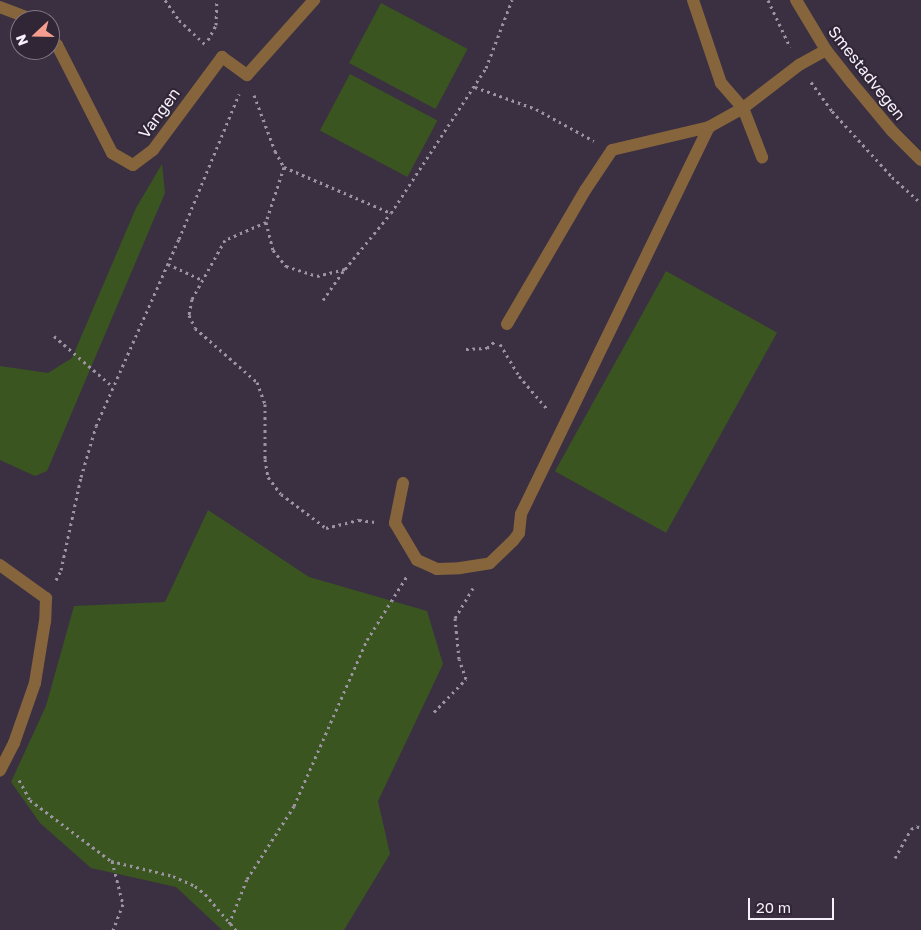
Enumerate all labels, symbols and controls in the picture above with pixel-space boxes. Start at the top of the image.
north arrow [10,10,60,60]
street label: Smestadvegen [824,22,910,124]
text: N [12,32,31,48]
street label: Vangen [134,84,184,142]
scale bar [751,888,837,920]
text: 20 m [756,898,791,916]

